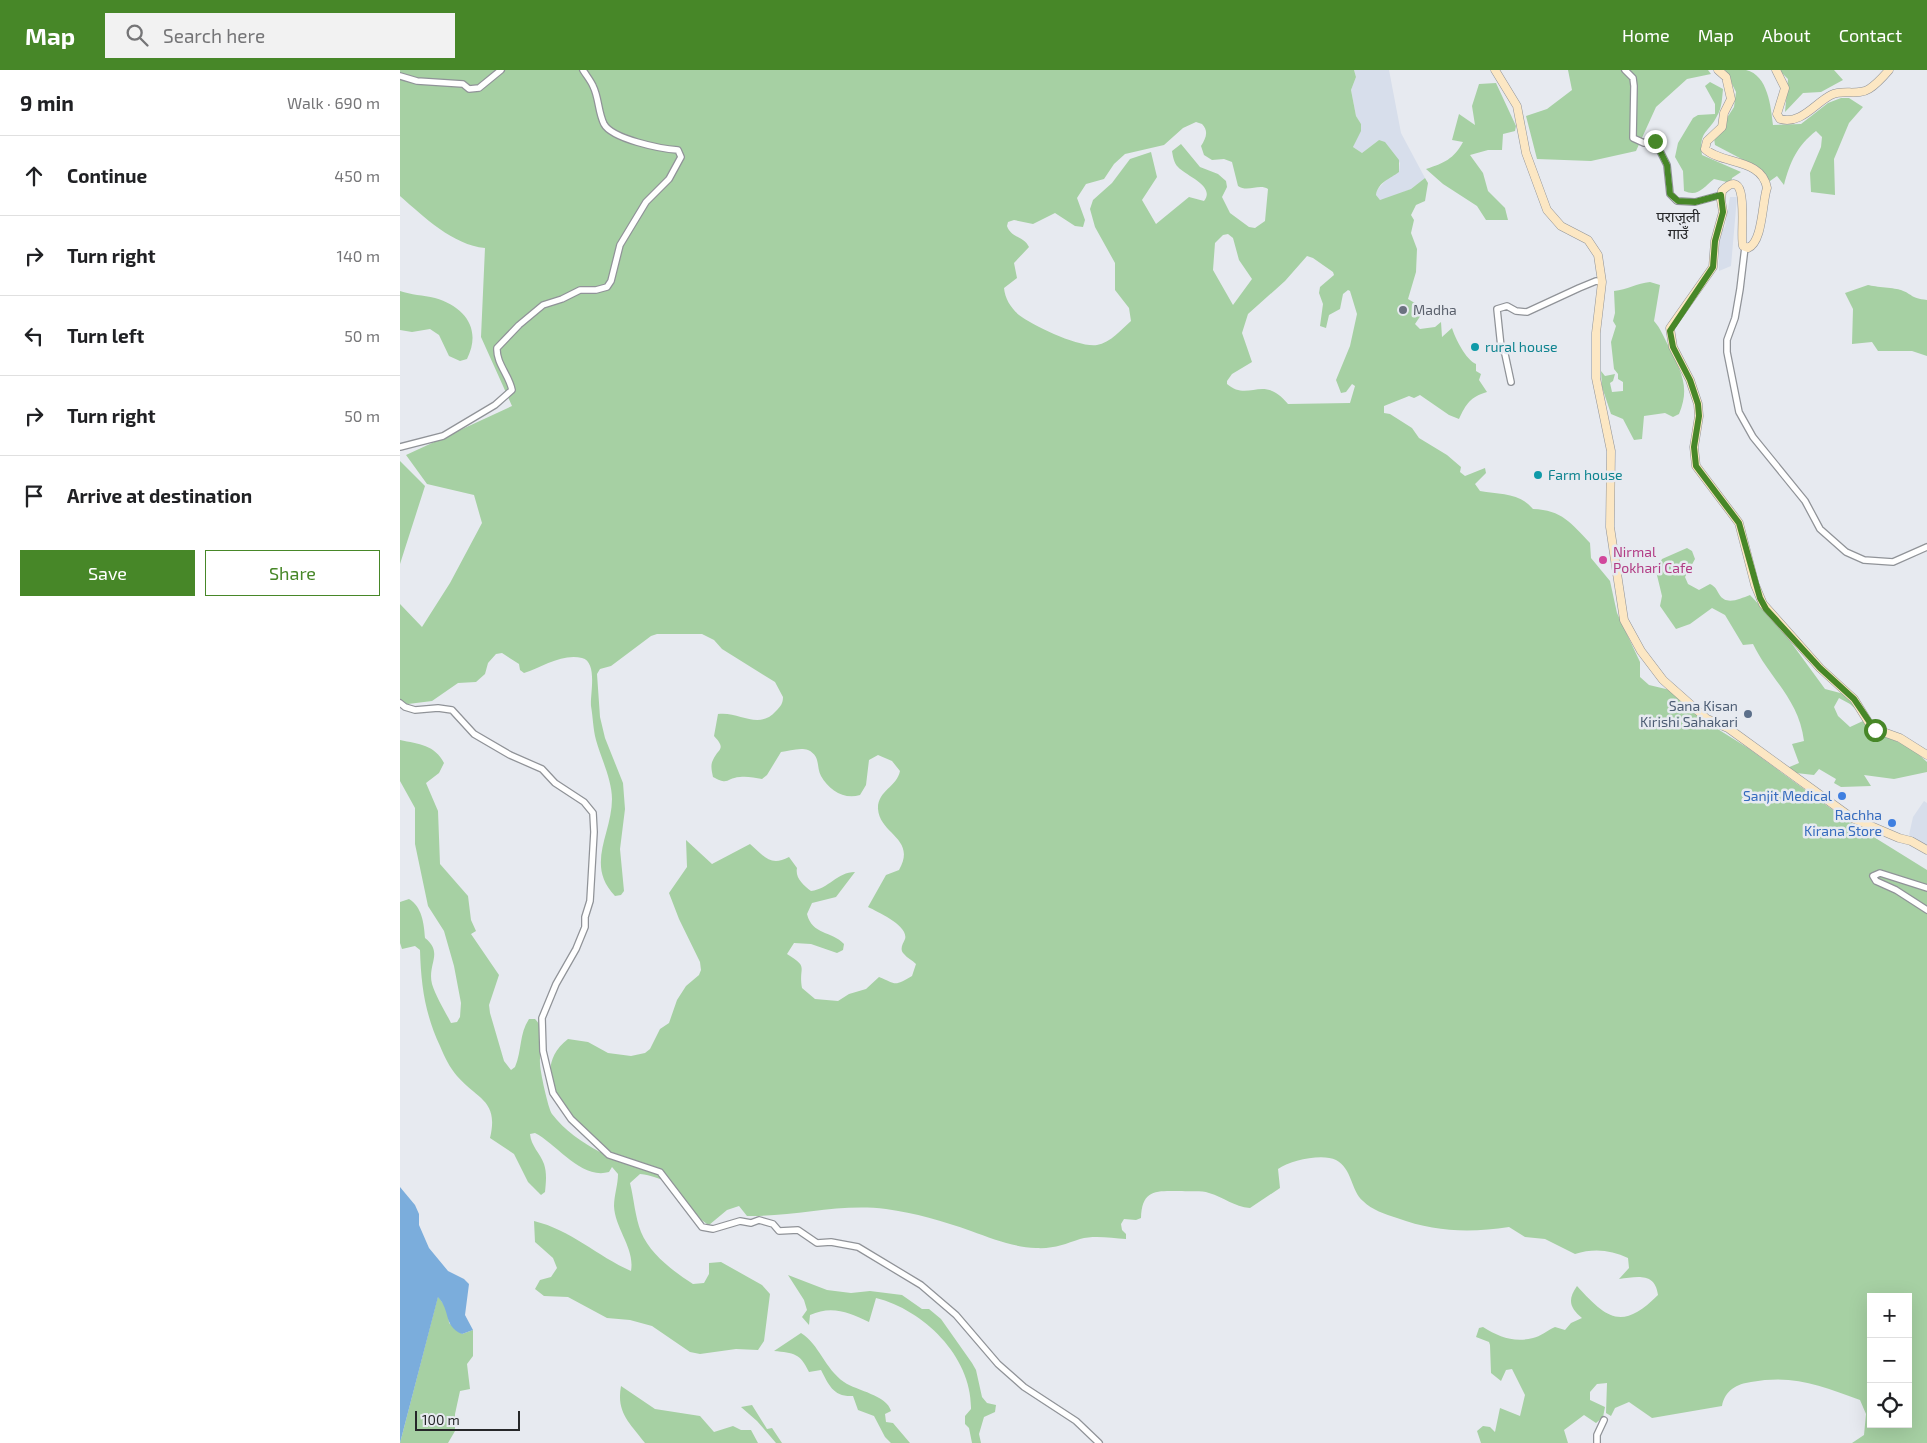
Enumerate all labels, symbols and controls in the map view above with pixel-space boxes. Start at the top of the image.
search box [105,13,455,58]
text: Map [25,21,75,50]
icon: search [123,21,151,49]
text: Search here [163,24,265,47]
text: Home [1622,24,1670,46]
text: Map [1698,24,1734,46]
text: About [1762,24,1811,46]
text: Contact [1839,24,1902,46]
text: 9 min [20,90,74,115]
text: Walk · 690 m [287,93,380,112]
route end [1644,130,1667,153]
icon: ahead [20,162,48,190]
text: Continue [67,164,147,187]
text: 450 m [334,166,380,185]
district label: पराजुली गाउँ [1656,207,1701,242]
icon: right [20,242,48,270]
text: Turn right [67,244,155,267]
text: 140 m [337,246,380,265]
place label: Madha [1413,301,1457,318]
marker: Madha [1397,304,1409,316]
icon: left [20,322,48,350]
text: Turn left [67,324,144,347]
text: 50 m [344,326,380,345]
place label: rural house [1485,338,1558,355]
marker: rural house [1469,341,1481,353]
icon: right [20,402,48,430]
text: Turn right [67,404,155,427]
text: 50 m [344,406,380,425]
place label: Farm house [1548,466,1623,483]
marker: Farm house [1532,469,1544,481]
icon: arrive [20,482,48,510]
text: Arrive at destination [67,484,252,507]
place label: Nirmal Pokhari Cafe [1613,543,1693,576]
button: Save [20,550,195,596]
button: Share [205,550,380,596]
marker: Nirmal Pokhari Cafe [1597,554,1609,566]
place label: Sana Kisan Kirishi Sahakari [1640,697,1738,730]
marker: Sana Kisan Kirishi Sahakari [1742,708,1754,720]
route start [1864,719,1887,742]
place label: Sanjit Medical [1743,787,1833,804]
marker: Sanjit Medical [1836,790,1848,802]
place label: Rachha Kirana Store [1804,806,1882,839]
marker: Rachha Kirana Store [1886,817,1898,829]
map controls [1867,1293,1912,1428]
button: + [1867,1293,1912,1338]
button: − [1867,1338,1912,1383]
button: locate [1867,1383,1912,1428]
scale bar [415,1408,520,1431]
text: 100 m [422,1411,460,1428]

